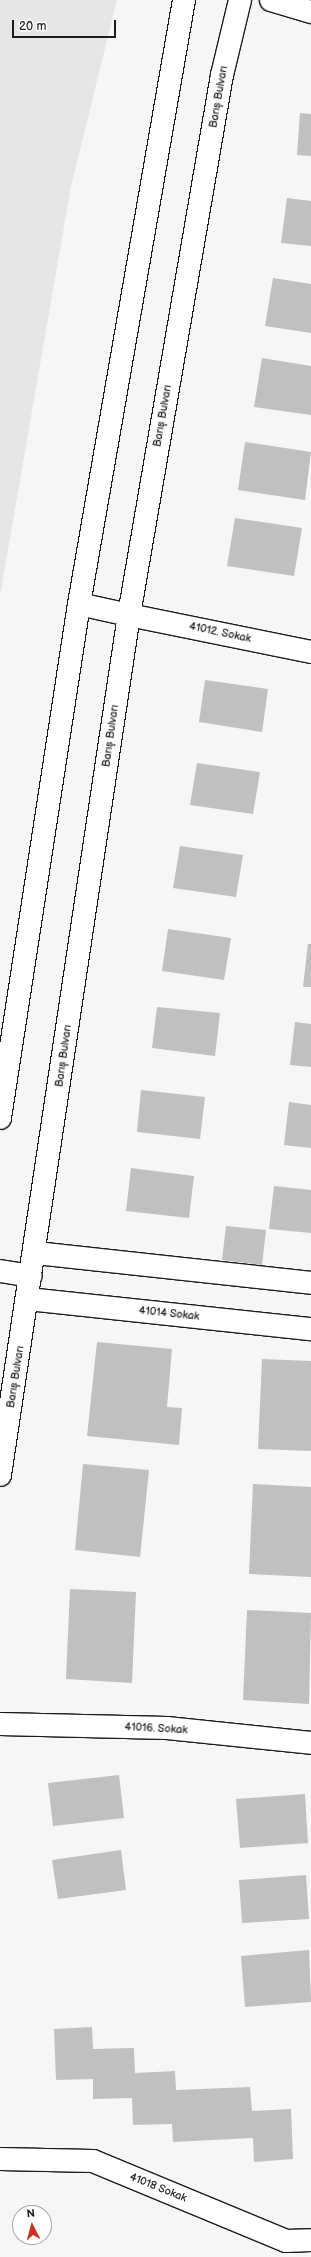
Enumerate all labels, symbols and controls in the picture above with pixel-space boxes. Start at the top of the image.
scale bar [14,12,118,38]
text: 20 m [19,19,46,34]
street label: Barış Bulvarı [207,65,231,129]
street label: Barış Bulvarı [151,384,175,448]
street label: 41012. Sokak [188,620,252,646]
street label: Barış Bulvarı [100,704,122,768]
street label: Barış Bulvarı [53,1024,75,1088]
street label: 41014 Sokak [138,1304,200,1324]
street label: Barış Bulvarı [5,1345,27,1409]
street label: 41016. Sokak [124,1721,188,1737]
street label: 41018 Sokak [127,2170,189,2206]
north arrow [12,2205,52,2245]
text: N [26,2207,36,2220]

